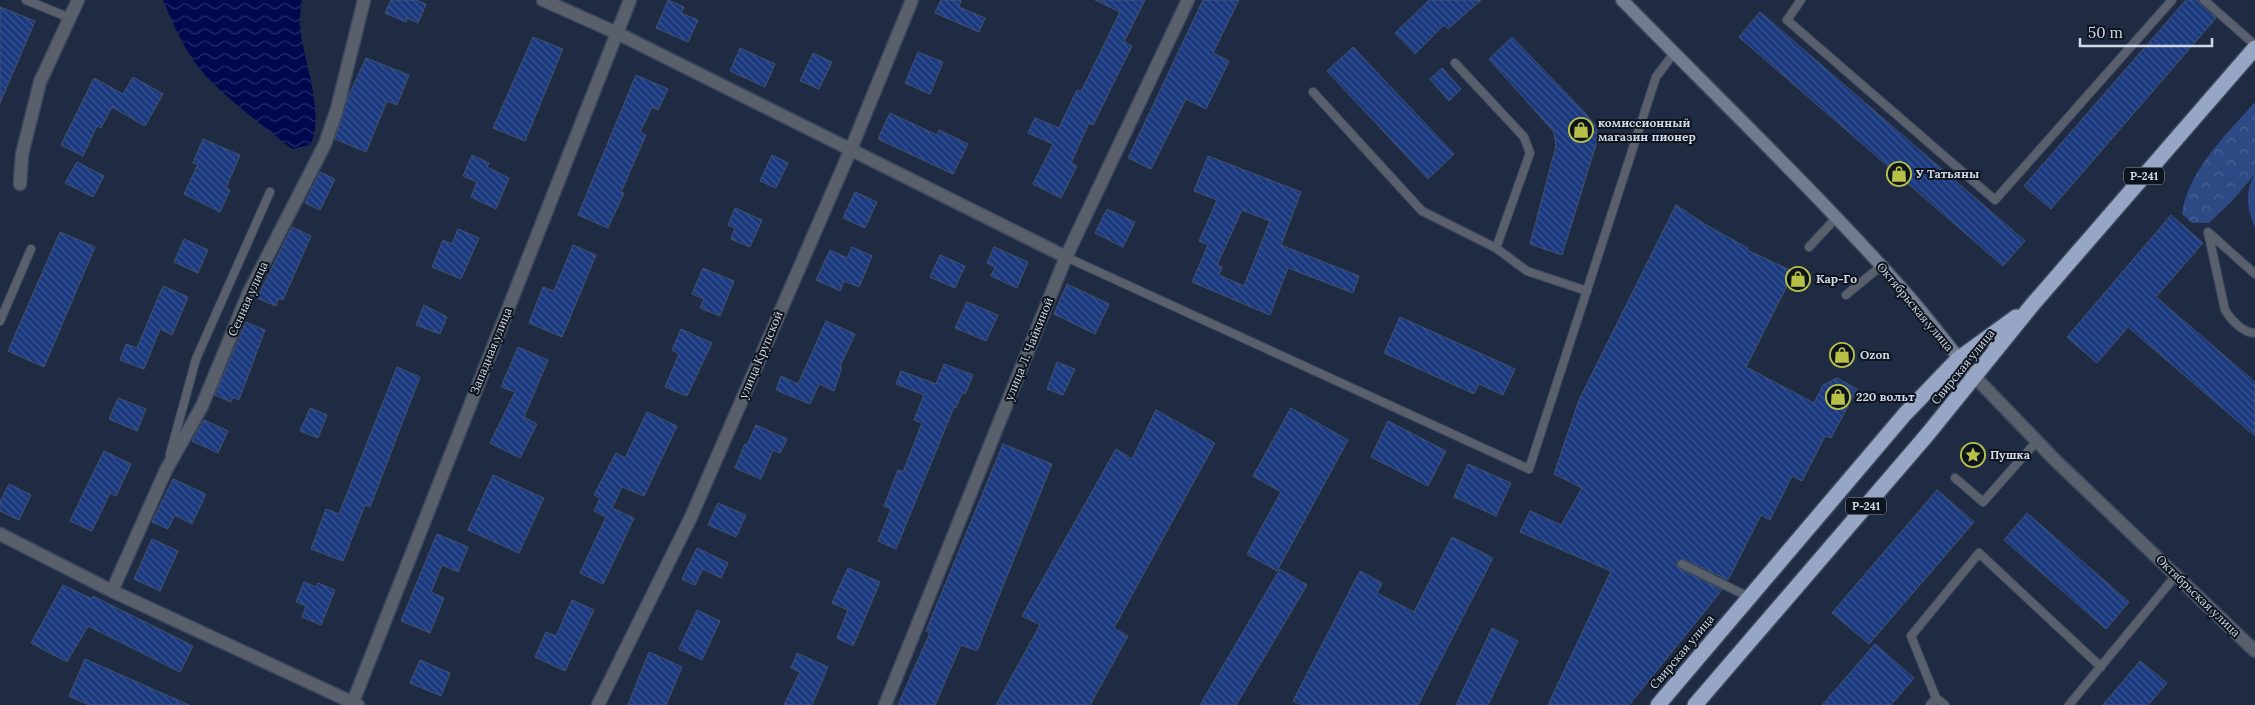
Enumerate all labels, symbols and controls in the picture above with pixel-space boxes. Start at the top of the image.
scale bar [2080,15,2212,47]
text: 50 m [2088,23,2123,42]
place label: комиссионный магазин пионер [1598,115,1696,144]
shop icon: комиссионный магазин пионер [1568,117,1594,143]
shop icon: У Татьяны [1886,161,1912,187]
place label: У Татьяны [1916,166,1979,181]
road number: Р-241 [2124,168,2164,185]
street label: Сенная улица [224,259,271,338]
street label: Октябрьская улица [1874,259,1957,354]
shop icon: Кар-Го [1785,266,1811,292]
place label: Кар-Го [1816,271,1857,286]
street label: улица Л. Чайкиной [1001,295,1056,403]
street label: Западная улица [466,305,515,396]
street label: улица Крупской [735,309,786,401]
street label: Свирская улица [1928,326,1998,407]
shop icon: Ozon [1829,342,1855,368]
place label: Ozon [1860,347,1890,362]
shop icon: 220 вольт [1825,384,1851,410]
place label: 220 вольт [1856,389,1915,404]
place icon: Пушка [1960,442,1986,468]
place label: Пушка [1990,447,2031,462]
road number: Р-241 [1846,498,1886,514]
street label: Октябрьская улица [2153,552,2244,640]
street label: Свирская улица [1646,611,1717,692]

